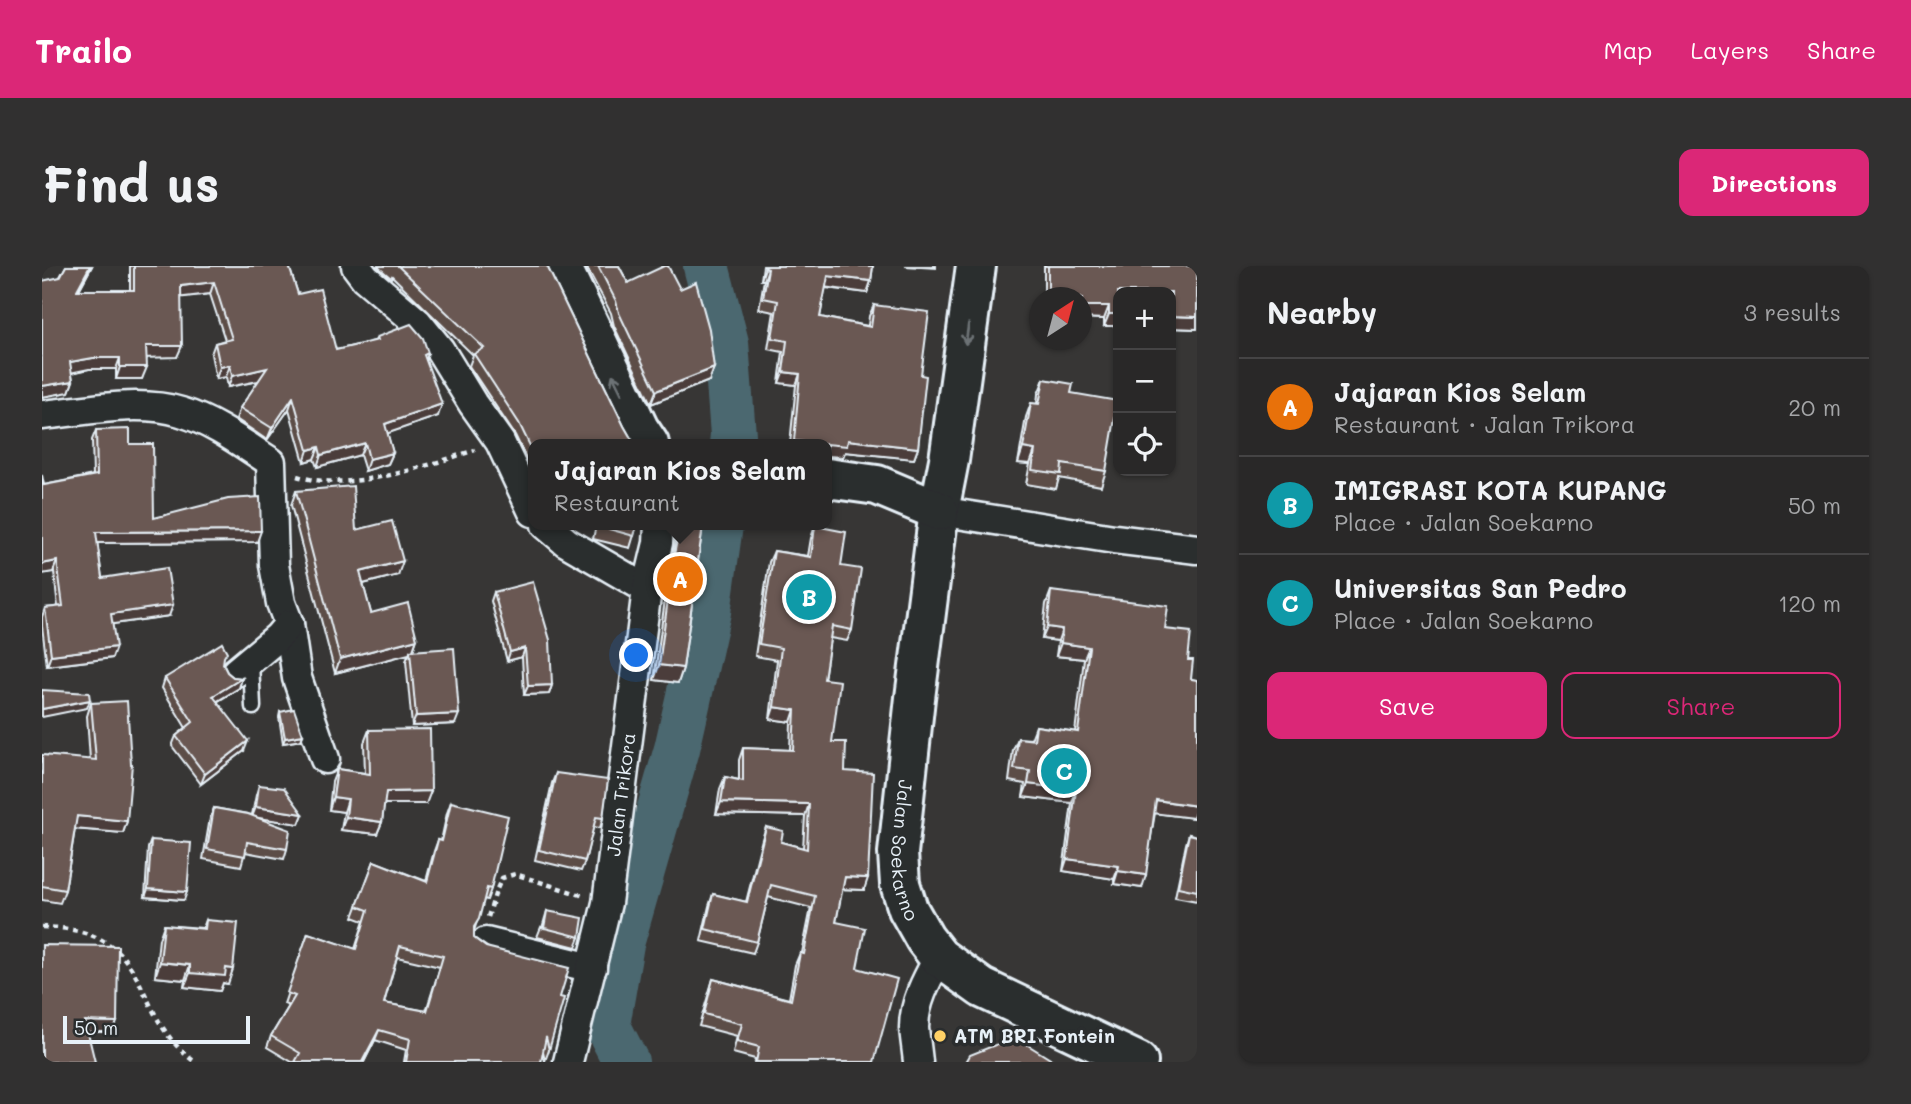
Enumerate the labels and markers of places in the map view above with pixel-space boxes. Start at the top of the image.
pin: A [657,553,703,605]
pin: B [786,571,832,623]
pin: C [1041,745,1087,797]
place label: ATM BRI Fontein [954,1023,1115,1048]
marker: ATM BRI Fontein [932,1028,948,1044]

